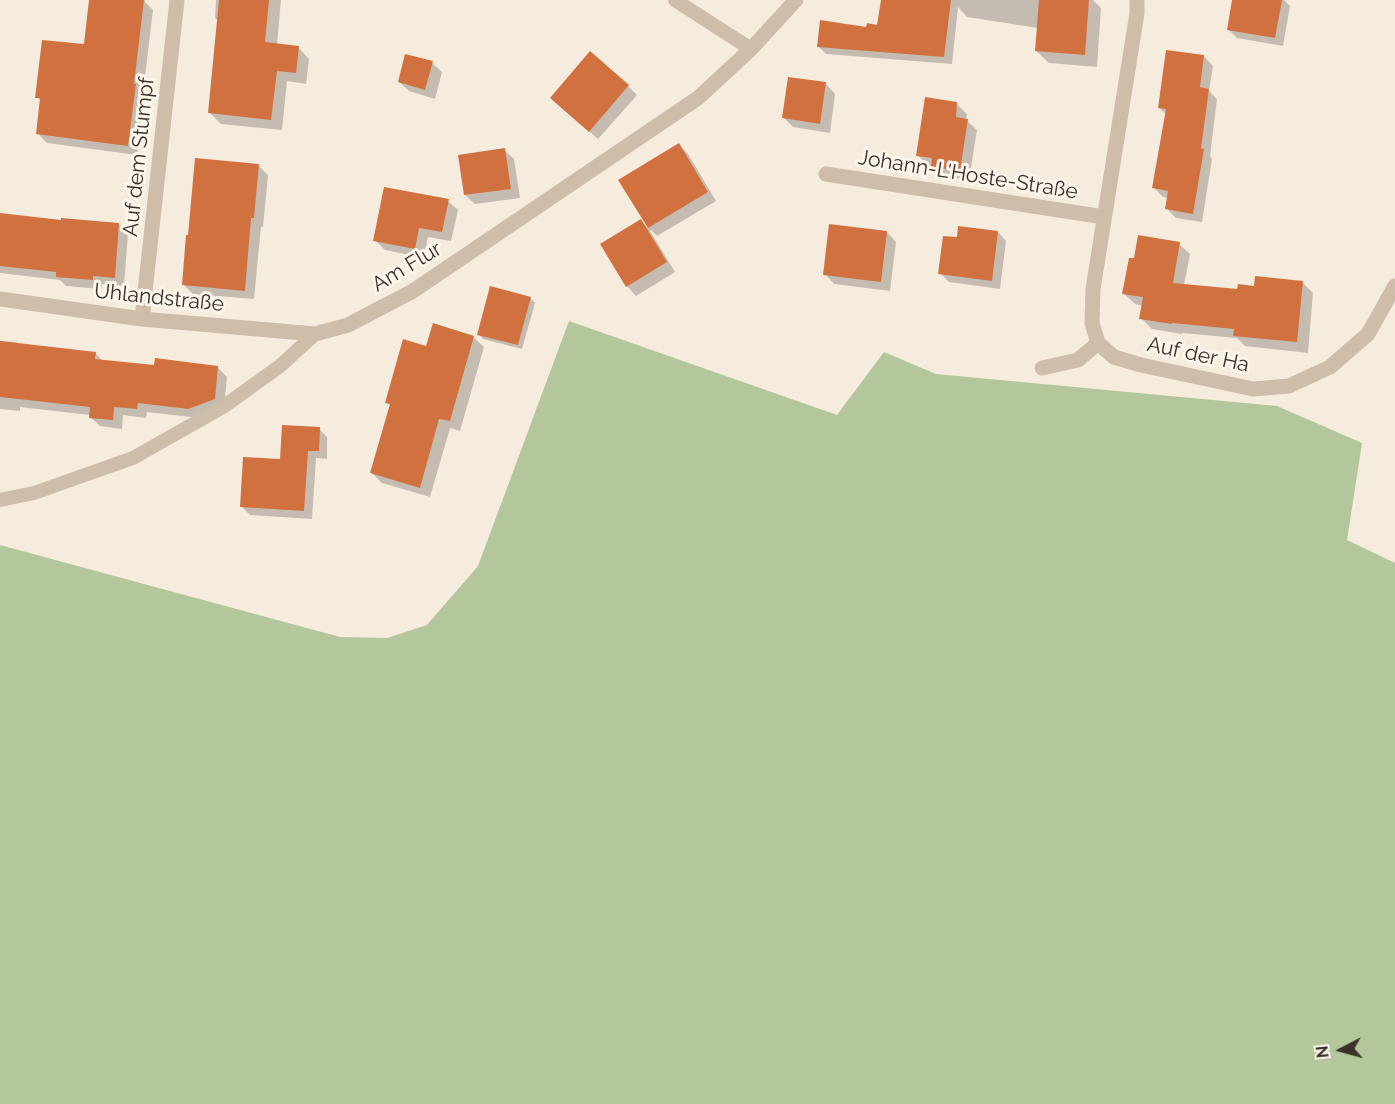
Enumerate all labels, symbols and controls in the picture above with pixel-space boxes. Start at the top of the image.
street label: Auf dem Stumpf [118,76,160,238]
street label: Johann-L'Hoste-Straße [856,145,1080,205]
street label: Am Flur [368,236,446,298]
street label: Uhlandstraße [93,279,225,317]
street label: Auf der Ha [1145,332,1251,378]
north arrow [1311,1020,1371,1080]
text: N [1313,1045,1333,1059]

